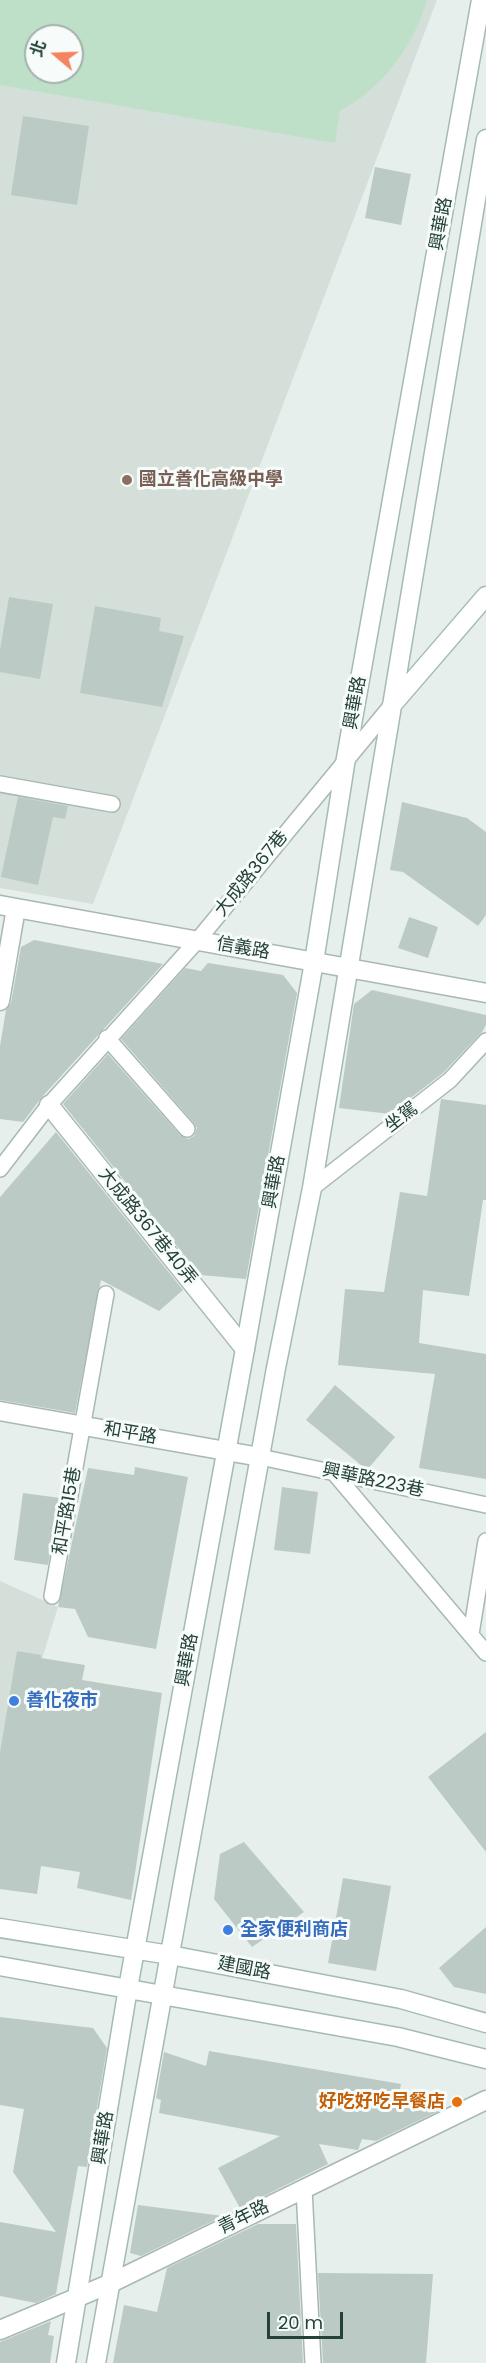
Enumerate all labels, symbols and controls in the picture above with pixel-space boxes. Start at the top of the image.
north arrow [24,24,84,84]
text: 北 [25,37,52,60]
street label: 興華路 [427,196,457,252]
place label: 國立善化高級中學 [139,469,283,491]
marker: 國立善化高級中學 [120,473,134,487]
street label: 興華路 [341,675,371,731]
street label: 大成路367巷 [211,827,293,921]
street label: 信義路 [215,934,271,964]
street label: 坐駕 [381,1098,423,1138]
street label: 興華路 [260,1154,290,1210]
street label: 大成路367巷40弄 [93,1164,201,1290]
street label: 和平路 [102,1419,158,1449]
street label: 興華路223巷 [320,1460,426,1502]
street label: 和平路15巷 [50,1465,86,1557]
street label: 興華路 [173,1632,203,1688]
place label: 善化夜市 [26,1690,98,1712]
marker: 善化夜市 [7,1694,21,1708]
place label: 全家便利商店 [240,1919,348,1941]
marker: 全家便利商店 [221,1923,235,1937]
street label: 建國路 [215,1953,273,1985]
place label: 好吃好吃早餐店 [319,2091,445,2113]
marker: 好吃好吃早餐店 [450,2095,464,2109]
street label: 興華路 [89,2110,119,2166]
street label: 青年路 [215,2196,273,2240]
scale bar [270,2300,346,2338]
text: 20 m [278,2310,323,2335]

